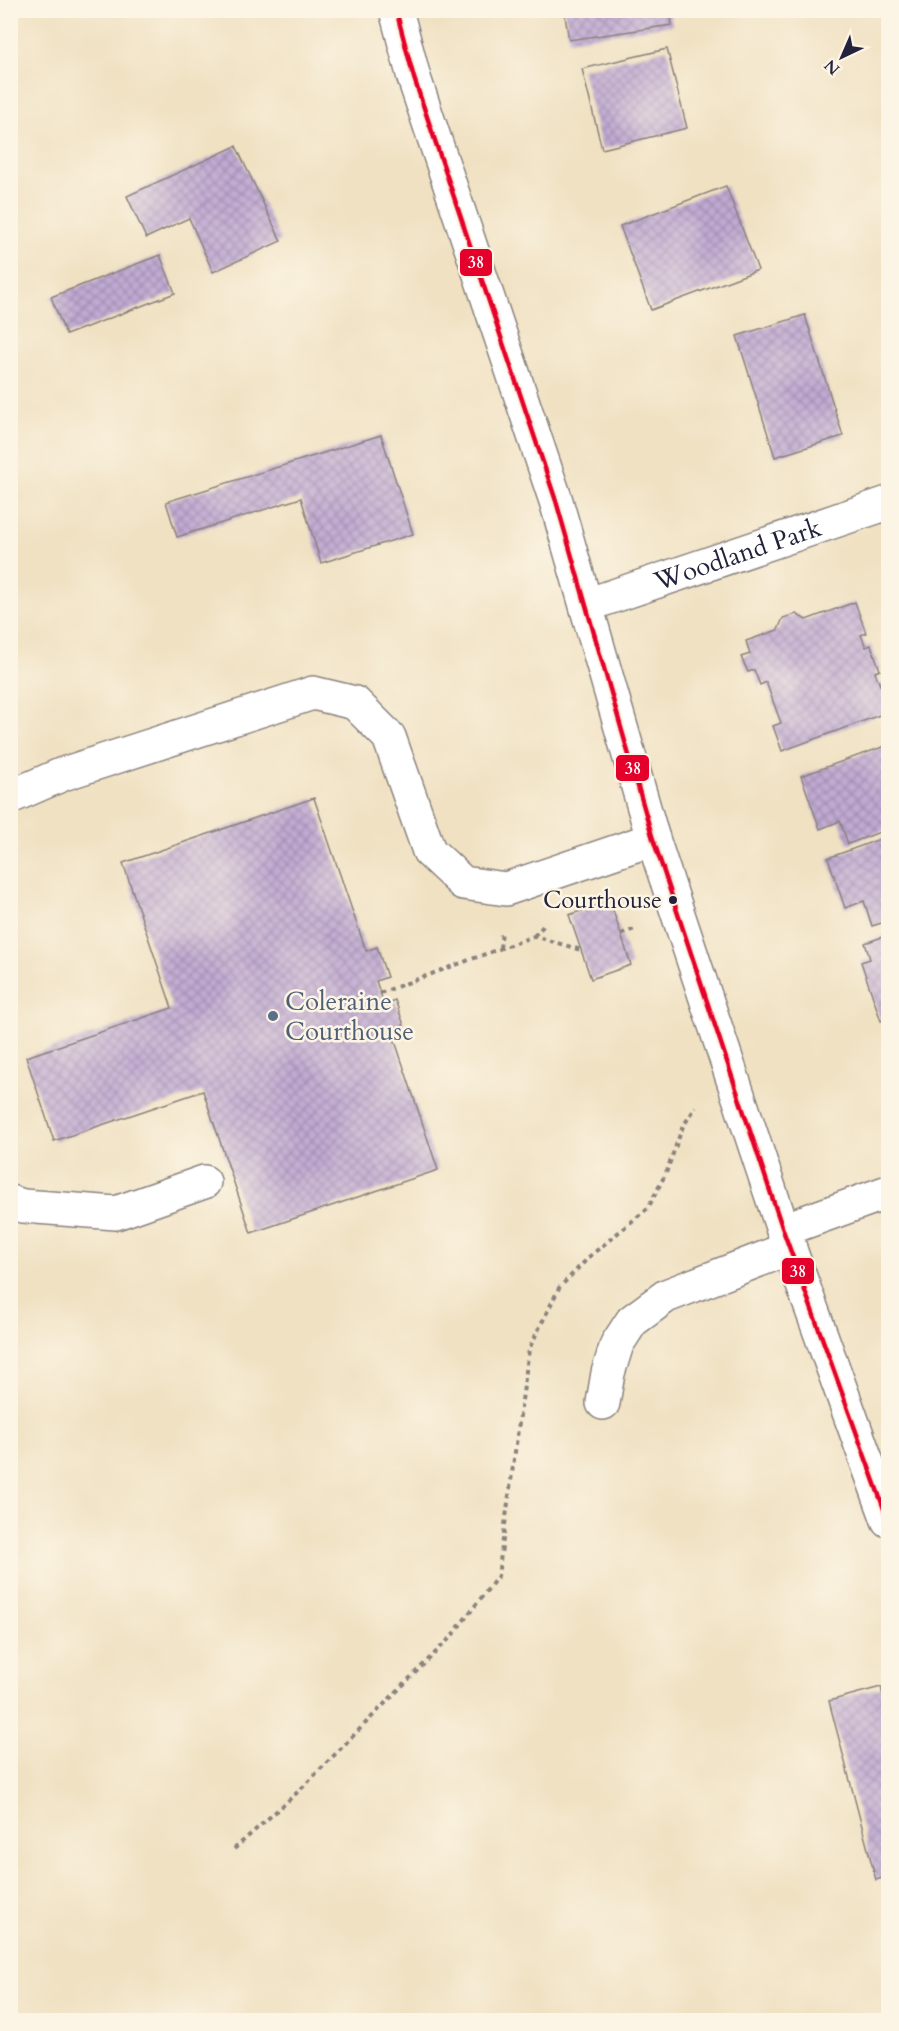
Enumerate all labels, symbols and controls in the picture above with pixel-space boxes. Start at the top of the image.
north arrow [812,27,872,87]
text: N [820,54,845,80]
line badge: 38 [459,248,493,277]
text: 38 [468,252,484,274]
street label: Woodland Park [649,509,826,599]
line badge: 38 [615,754,650,782]
text: 38 [625,758,641,780]
place label: Courthouse [543,884,662,917]
marker: Courthouse [667,894,679,906]
place label: Coleraine Courthouse [285,984,414,1049]
marker: Coleraine Courthouse [266,1009,280,1023]
line badge: 38 [781,1257,815,1285]
text: 38 [790,1261,806,1283]

